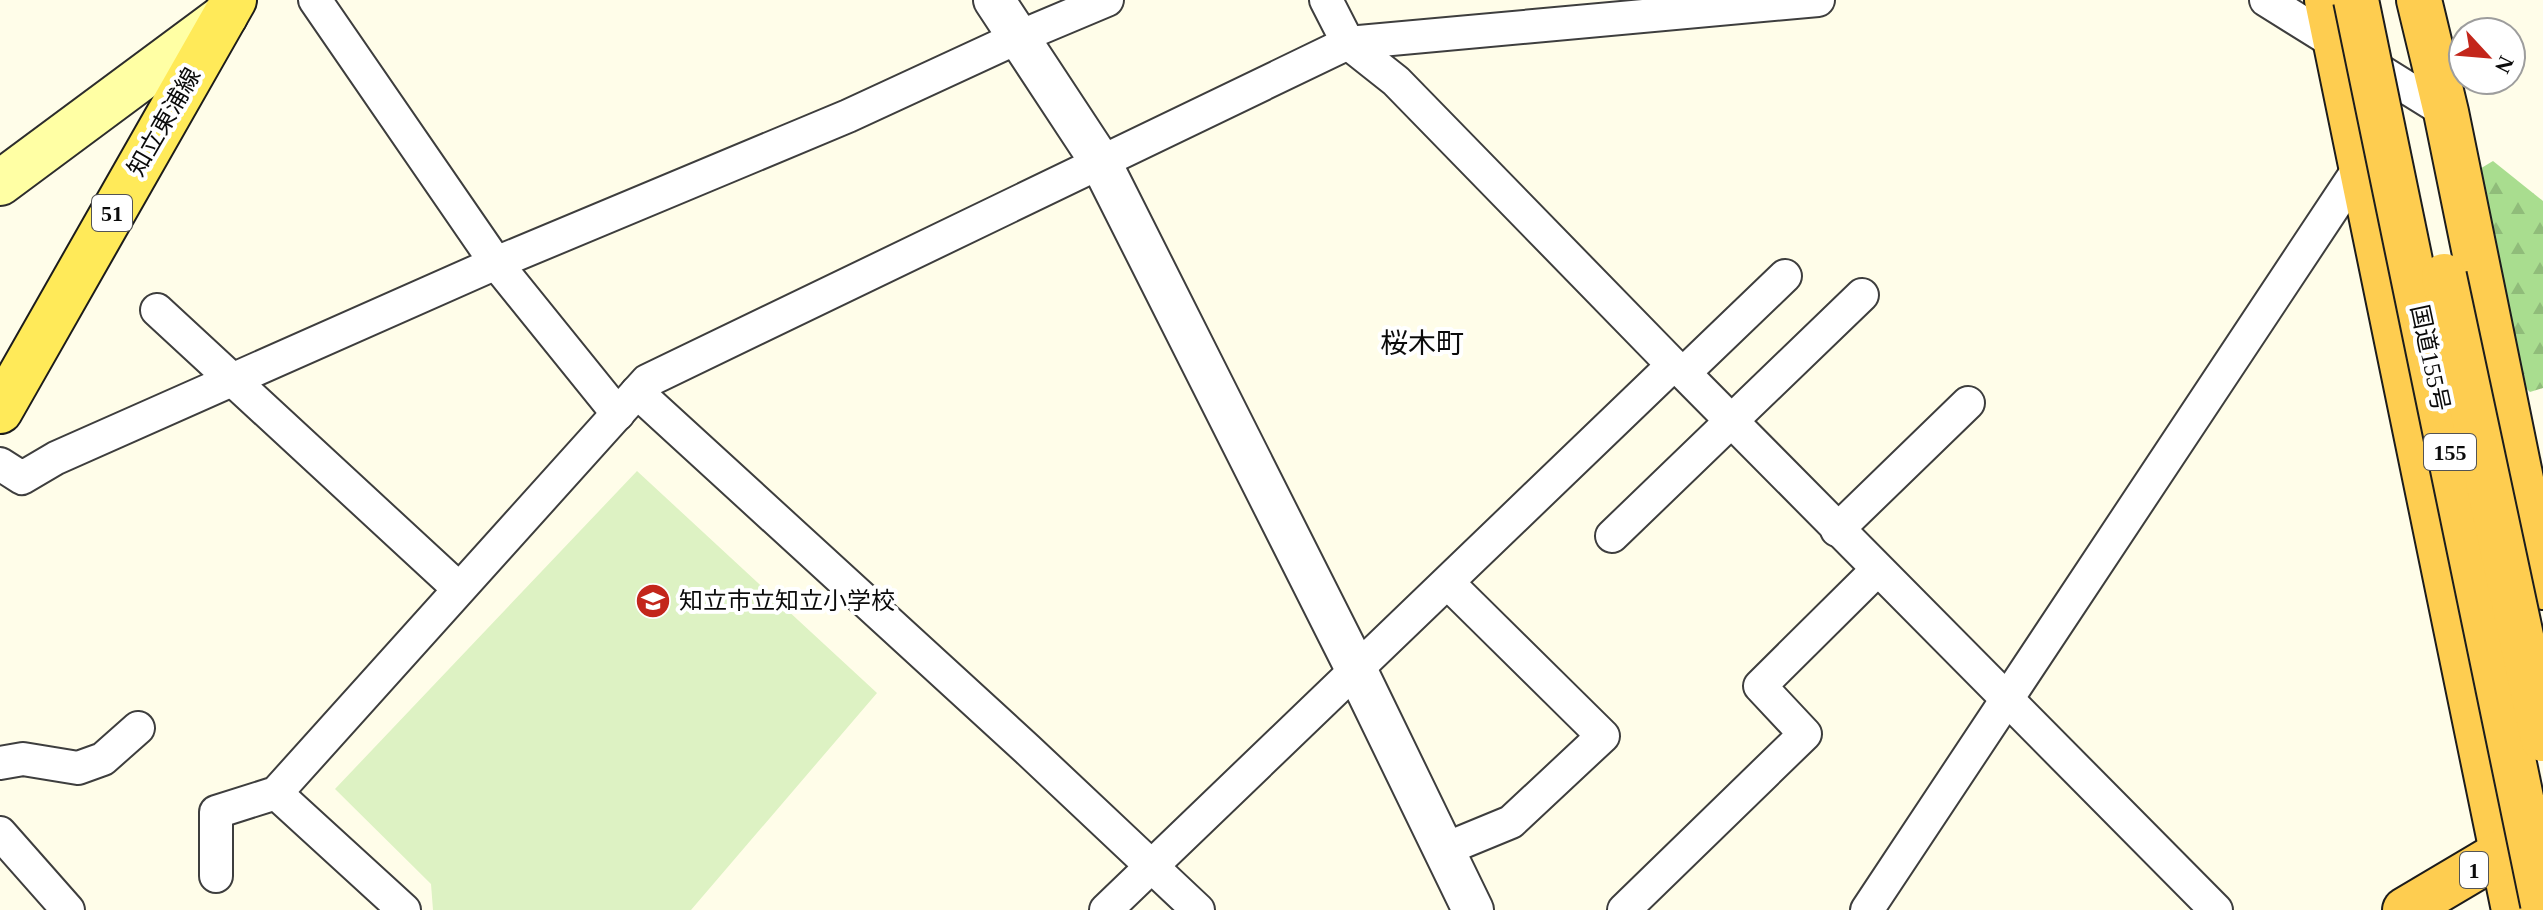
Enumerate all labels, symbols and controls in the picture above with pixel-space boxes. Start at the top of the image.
north arrow [2447,16,2527,96]
text: N [2490,52,2519,77]
street label: 知立東浦線 [123,64,205,180]
road number: 51 [92,195,132,231]
street label: 国道155号 [2406,302,2454,414]
district label: 桜木町 [1380,328,1464,359]
road number: 155 [2424,434,2476,470]
school or university icon: 知立市立知立小学校 [634,582,672,620]
place label: 知立市立知立小学校 [679,588,895,614]
road number: 1 [2460,852,2488,888]

